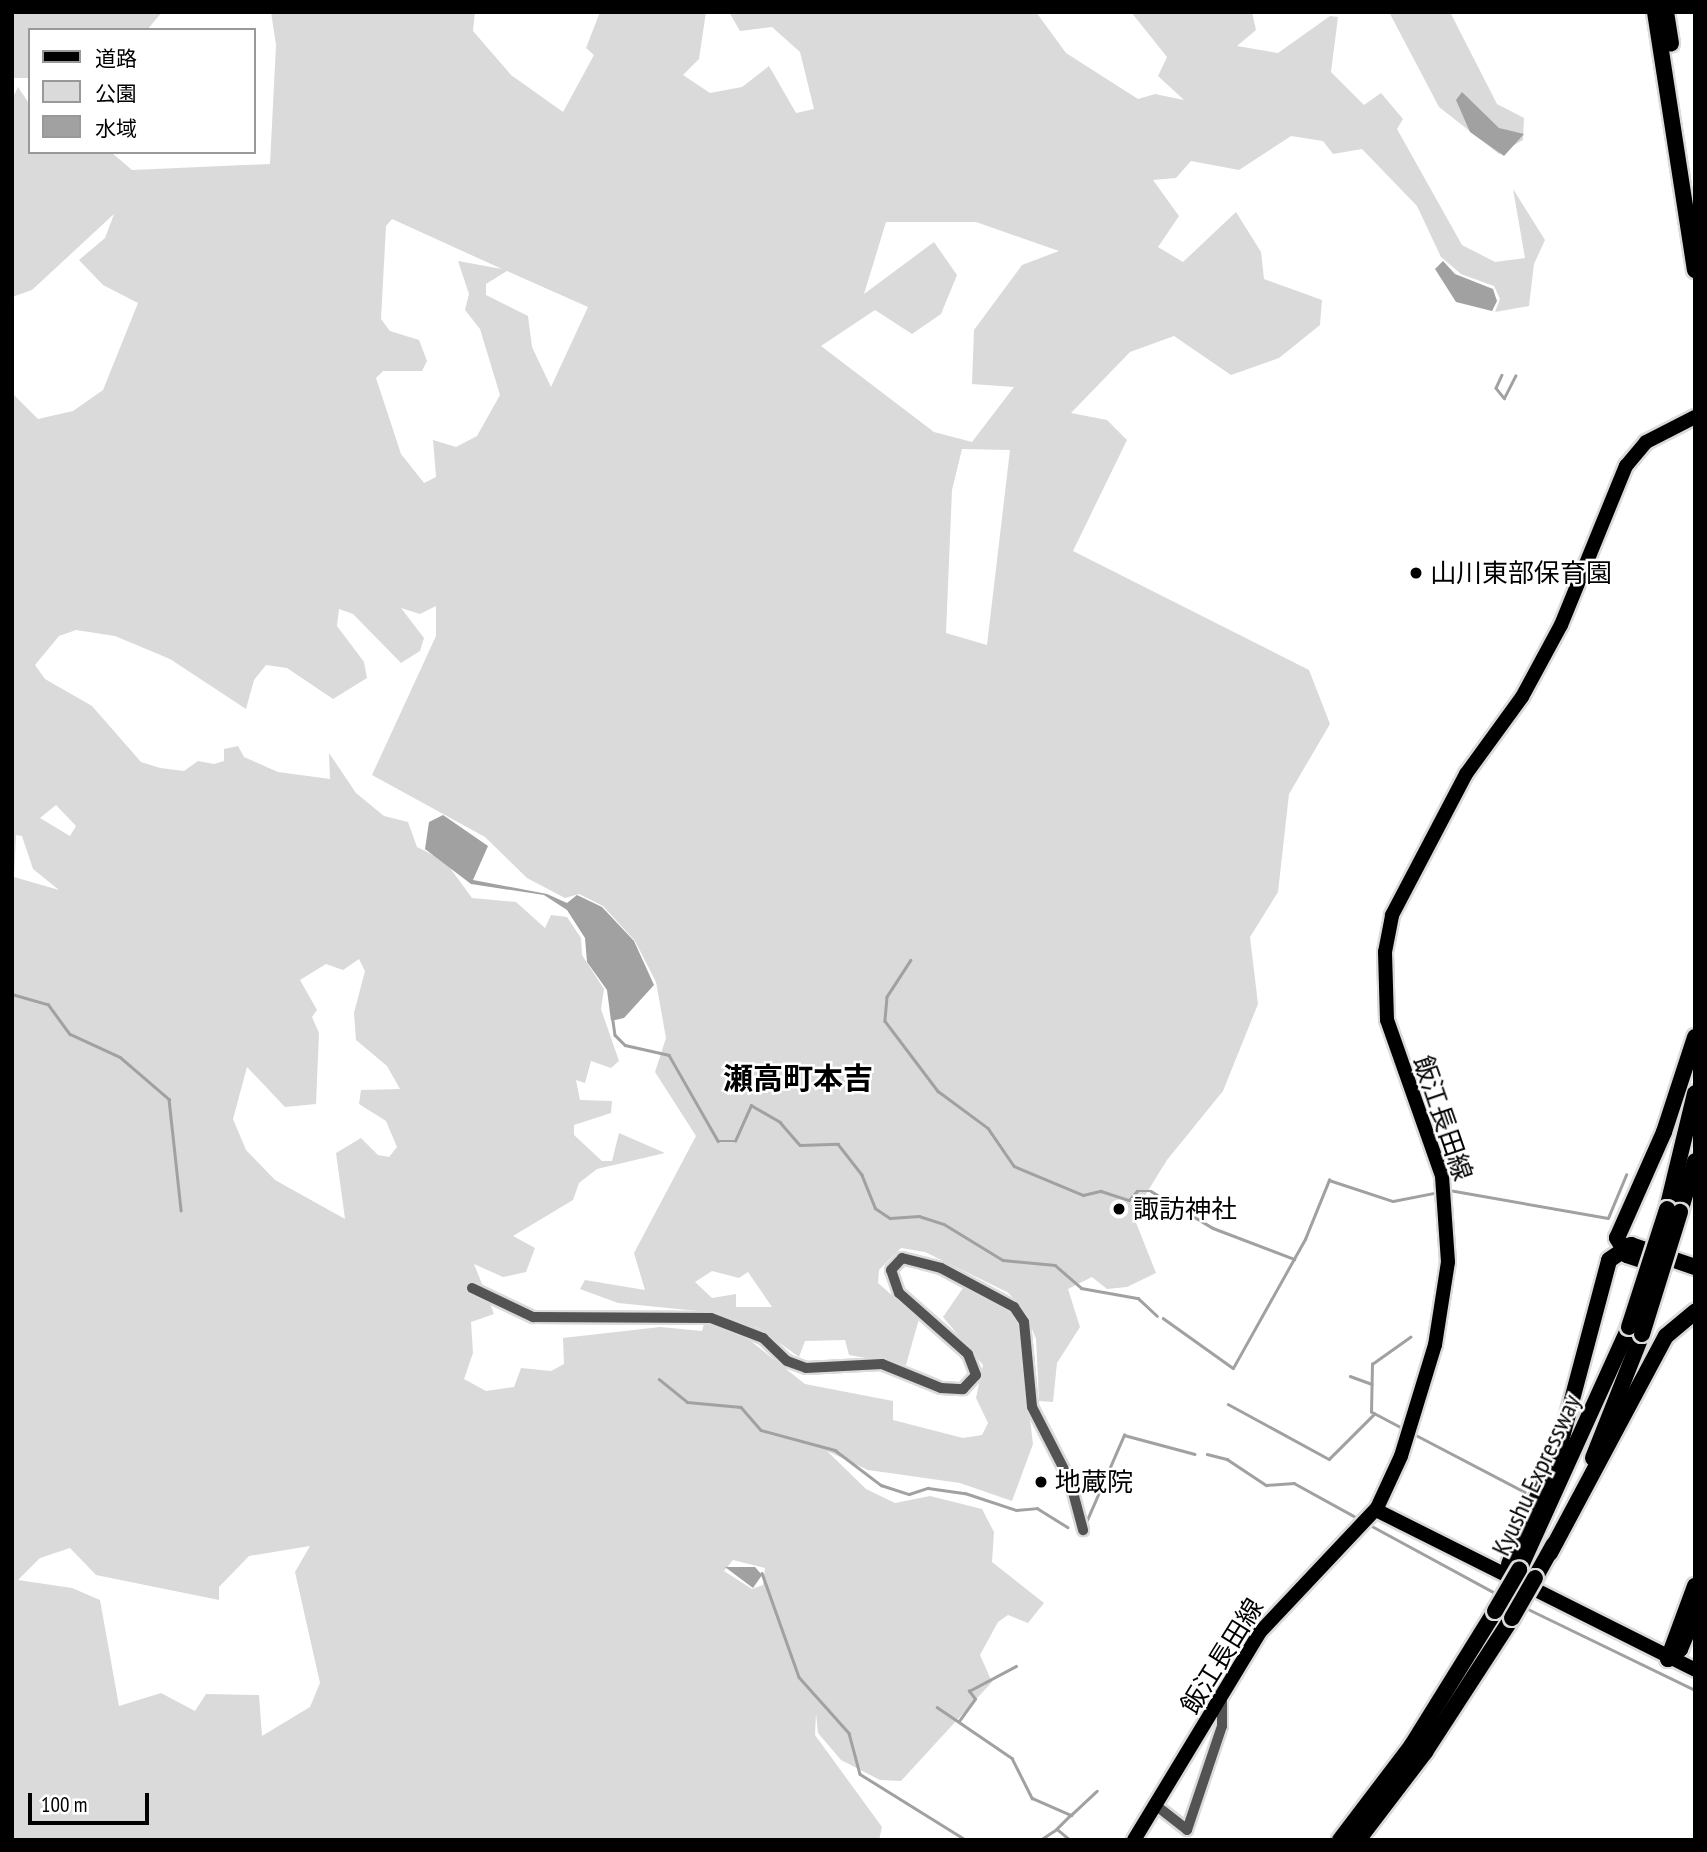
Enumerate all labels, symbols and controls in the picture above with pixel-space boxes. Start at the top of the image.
legend [28,28,256,154]
text: 道路 [95,45,137,72]
text: 公園 [95,80,137,107]
text: 水域 [95,115,137,142]
place label: 山川東部保育園 [1430,557,1612,589]
marker: 山川東部保育園 [1408,565,1424,581]
street label: 飯江長田線 [1407,1051,1479,1185]
district label: 瀬高町本吉 [723,1060,873,1096]
place label: 諏訪神社 [1133,1193,1237,1225]
marker: 諏訪神社 [1111,1201,1127,1217]
street label: Kyushu Expressway [1485,1390,1587,1560]
place label: 地蔵院 [1055,1466,1133,1498]
marker: 地蔵院 [1033,1474,1049,1490]
street label: 飯江長田線 [1174,1593,1270,1719]
scale bar [32,1778,152,1822]
text: 100 m [41,1791,87,1818]

